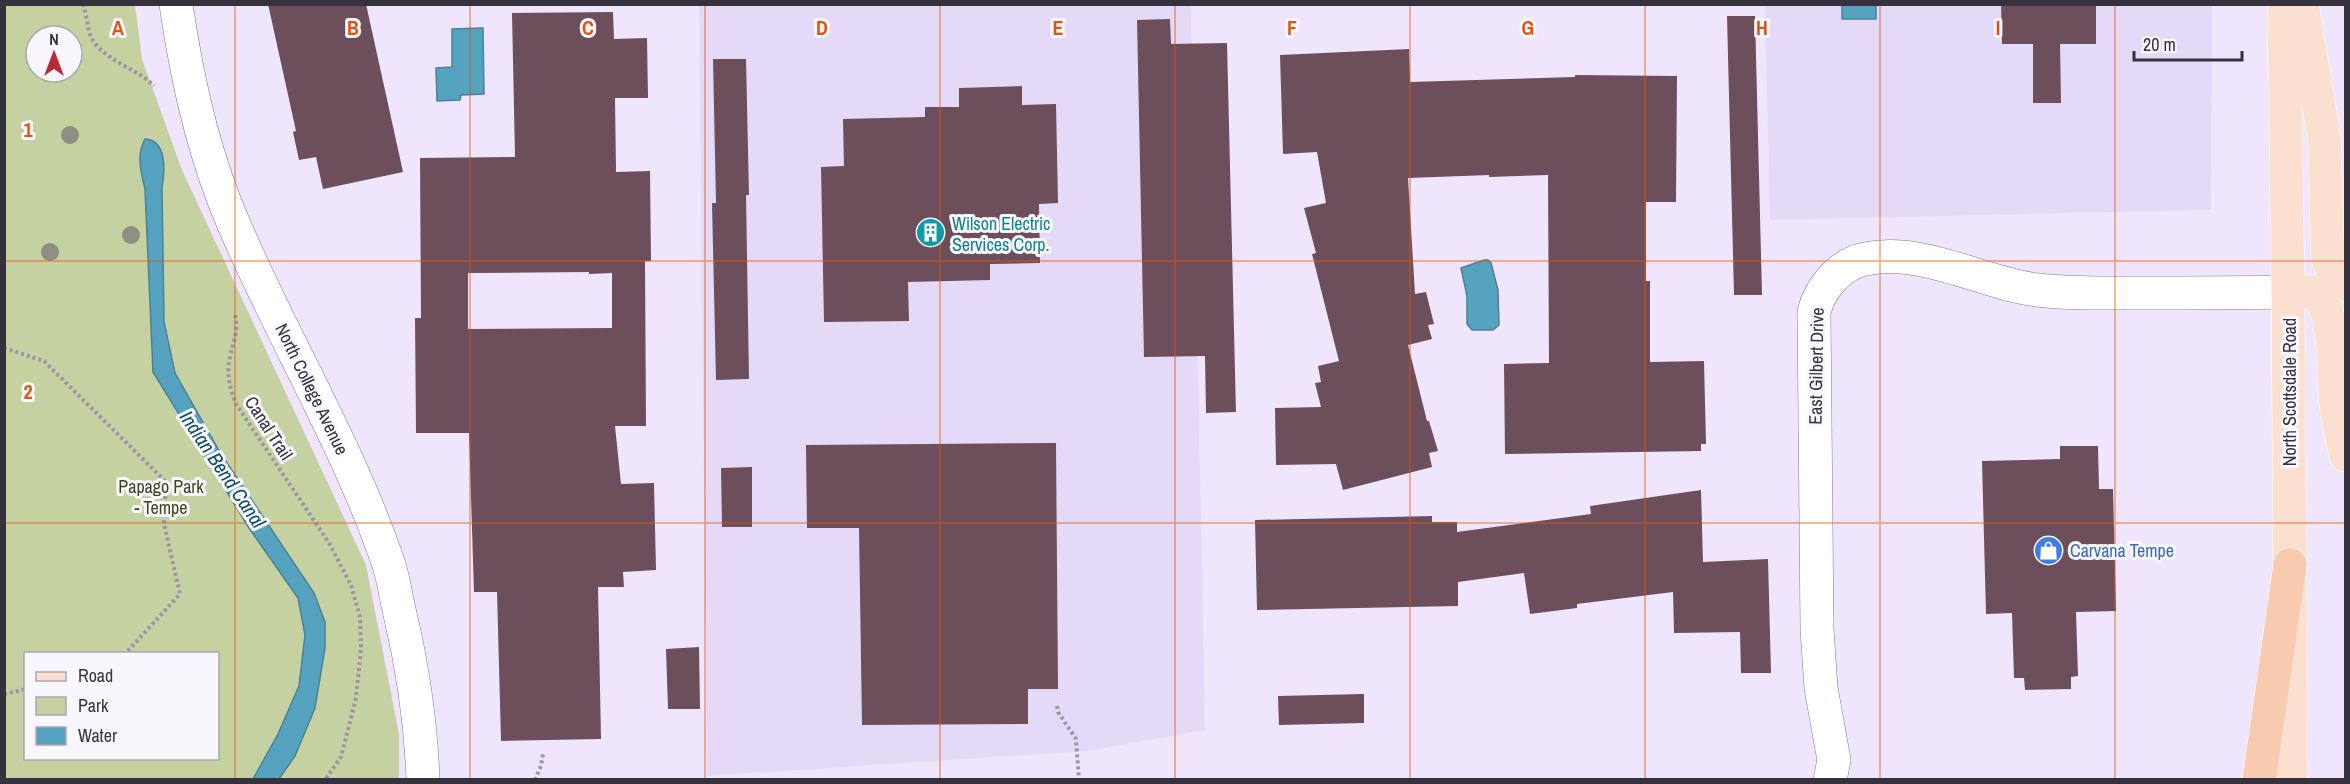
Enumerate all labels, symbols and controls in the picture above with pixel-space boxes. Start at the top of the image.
text: A [112,14,124,41]
text: B [347,14,359,41]
text: C [582,14,594,41]
text: D [816,14,828,41]
text: E [1053,14,1064,41]
text: F [1287,14,1297,41]
text: G [1522,14,1534,41]
text: H [1756,14,1768,41]
text: I [1996,14,2000,41]
north arrow [24,24,84,84]
scale bar [2134,24,2242,62]
text: N [49,28,59,50]
text: 20 m [2143,32,2176,57]
text: 1 [23,116,33,143]
place label: Wilson Electric Services Corp. [952,211,1050,257]
building icon: Wilson Electric Services Corp. [915,217,947,249]
street label: East Gilbert Drive [1802,307,1830,425]
street label: North Scottsdale Road [2277,318,2302,466]
street label: North College Avenue [269,319,355,459]
text: 2 [23,378,33,405]
street label: Canal Trail [239,391,299,465]
water label: Indian Bend Canal [174,405,272,533]
park label: Papago Park - Tempe [118,474,204,520]
shop icon: Carvana Tempe [2033,534,2065,566]
place label: Carvana Tempe [2070,538,2174,563]
legend [24,652,219,760]
text: Road [78,663,113,688]
text: Park [78,693,109,718]
text: Water [78,723,117,748]

